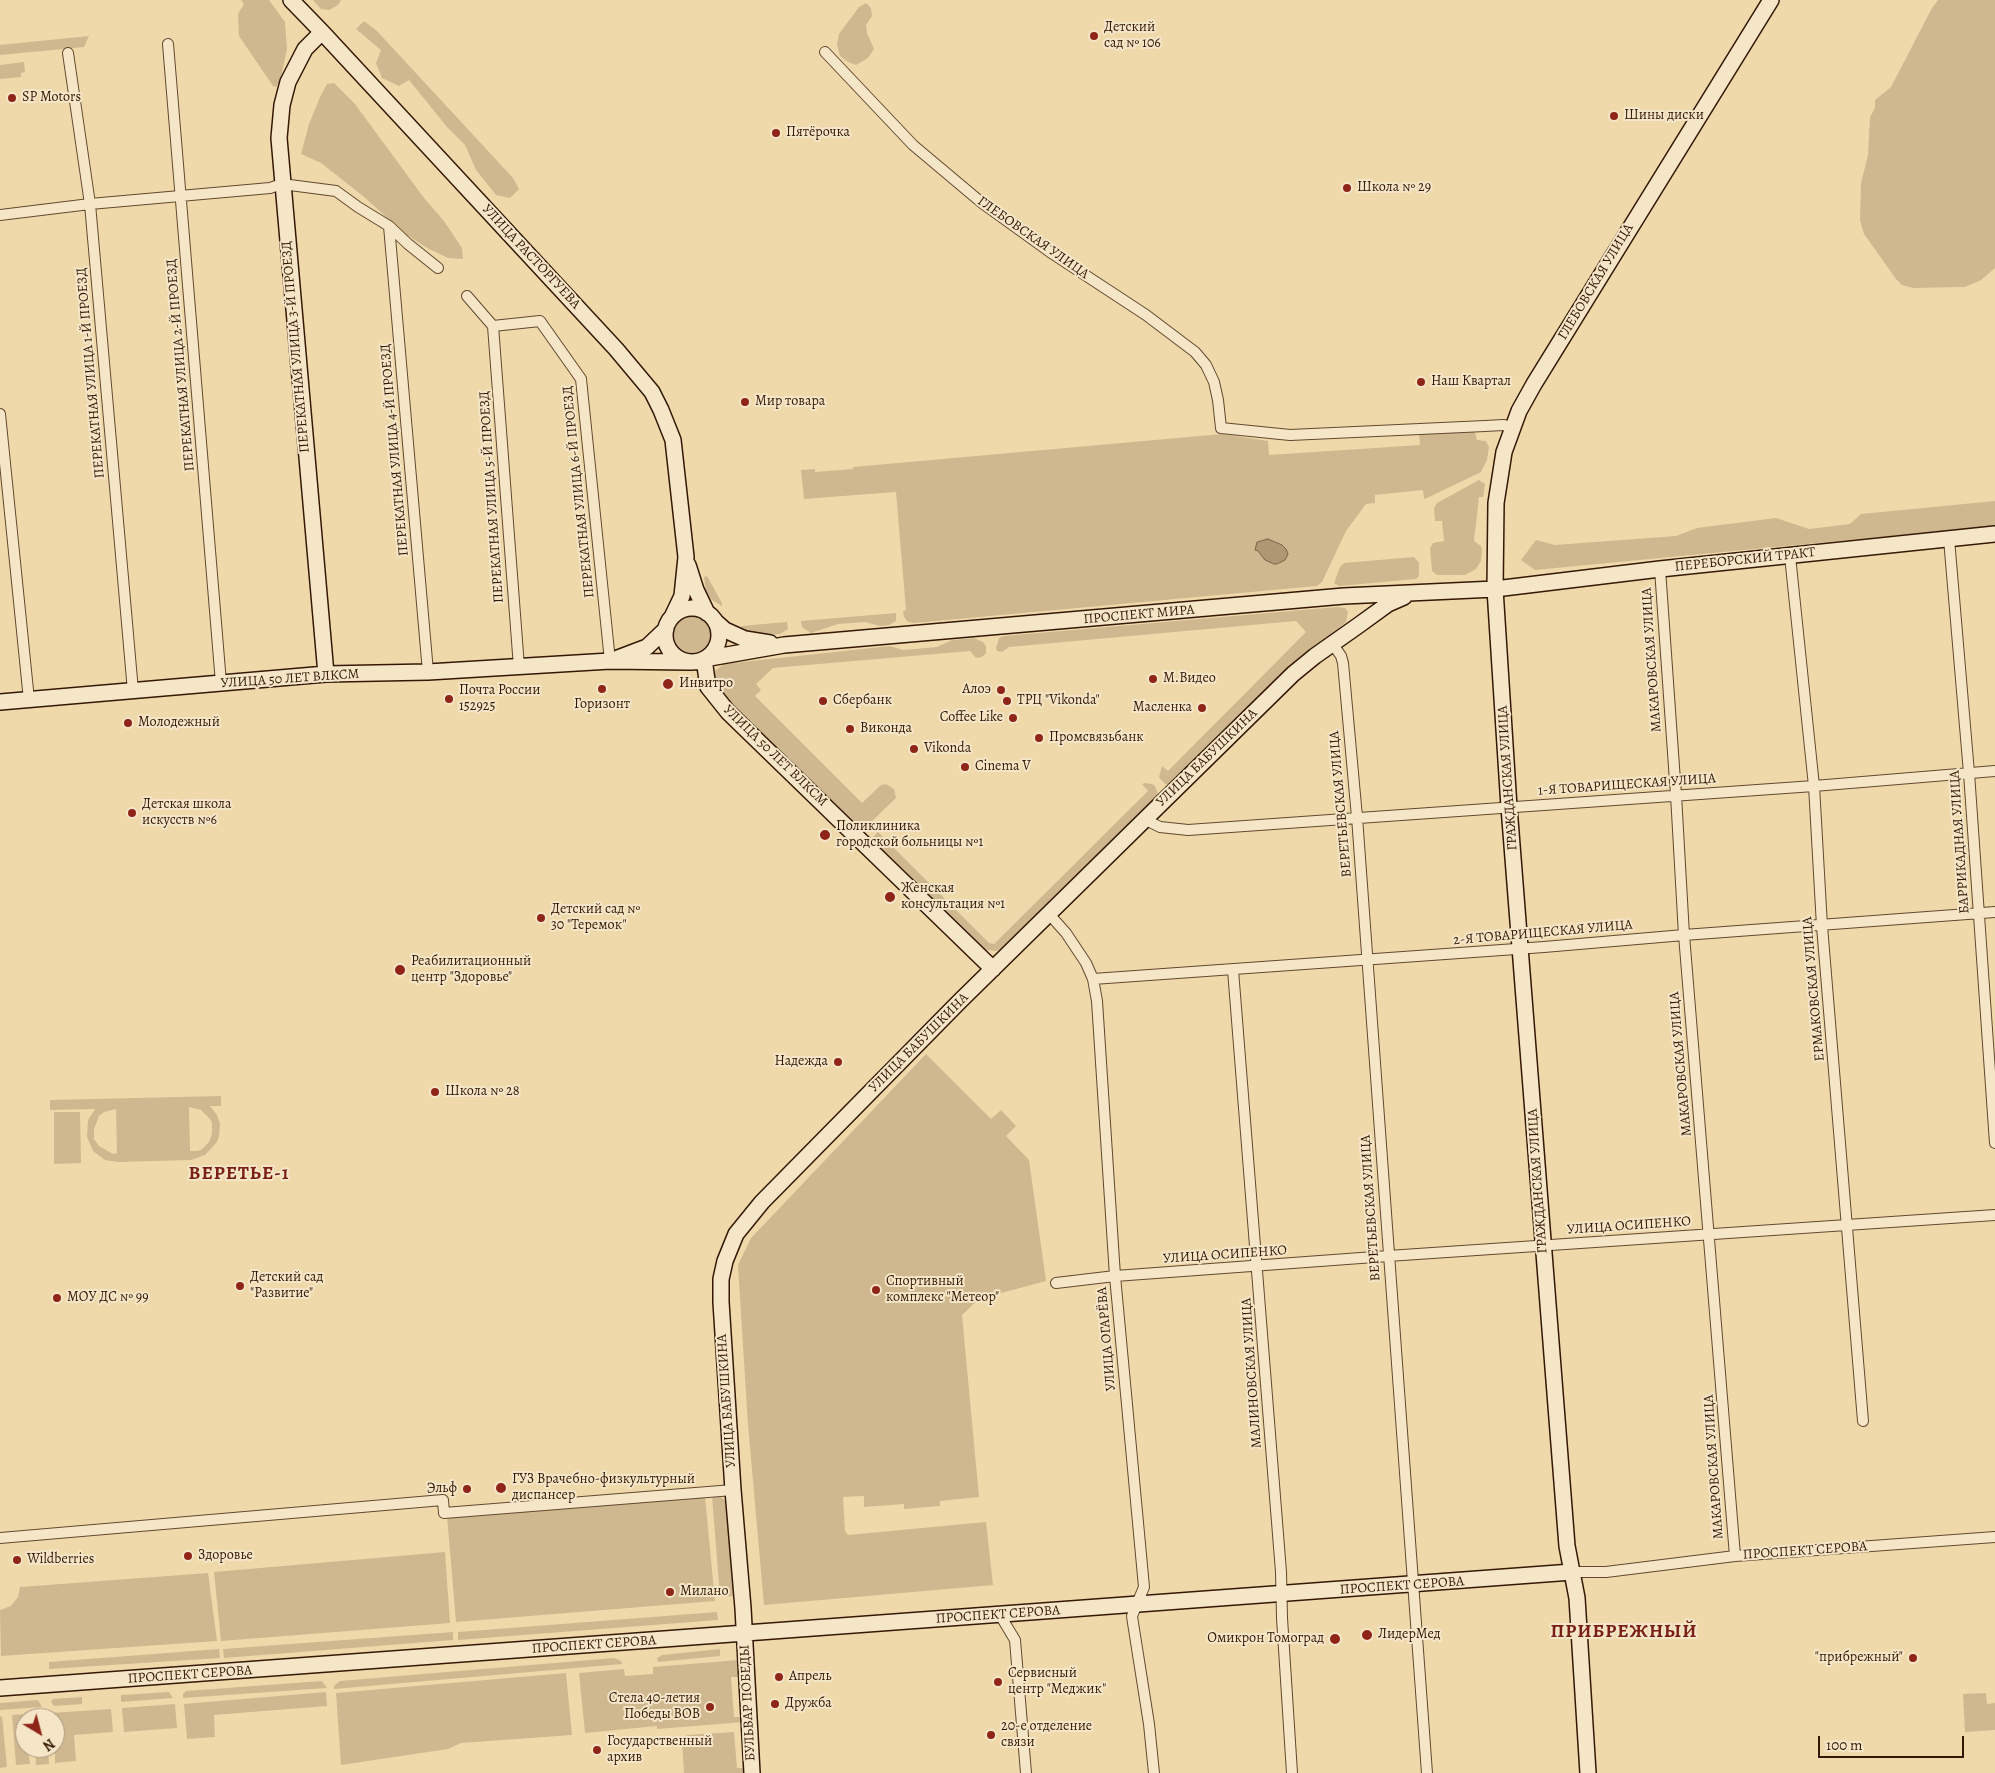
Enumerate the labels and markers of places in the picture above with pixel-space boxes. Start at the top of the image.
place label: Детский сад № 106 [1104,20,1161,52]
marker: Детский сад № 106 [1088,30,1100,42]
place label: SP Motors [22,90,81,106]
marker: SP Motors [6,92,18,104]
place label: Шины диски [1624,108,1704,124]
marker: Шины диски [1608,110,1620,122]
place label: Пятёрочка [786,125,850,141]
marker: Пятёрочка [770,127,782,139]
place label: Школа № 29 [1357,180,1431,196]
marker: Школа № 29 [1341,182,1353,194]
place label: Наш Квартал [1431,374,1511,390]
marker: Наш Квартал [1415,376,1427,388]
place label: Мир товара [755,394,825,410]
marker: Мир товара [739,396,751,408]
place label: М.Видео [1163,671,1216,687]
marker: М.Видео [1147,673,1159,685]
place label: Инвитро [679,676,733,692]
marker: Инвитро [661,677,675,691]
place label: Алоэ [962,682,991,698]
place label: Почта России 152925 [459,683,540,716]
marker: Горизонт [596,683,608,695]
marker: Алоэ [995,684,1007,696]
marker: Почта России 152925 [443,693,455,705]
place label: Сбербанк [833,693,892,709]
place label: ТРЦ "Vikonda" [1017,693,1100,709]
marker: Сбербанк [817,695,829,707]
marker: ТРЦ "Vikonda" [1001,695,1013,707]
place label: Горизонт [574,697,630,713]
place label: Масленка [1133,700,1192,716]
marker: Масленка [1196,702,1208,714]
place label: Coffee Like [940,710,1003,726]
marker: Coffee Like [1007,712,1019,724]
place label: Молодежный [138,715,220,731]
marker: Молодежный [122,717,134,729]
place label: Виконда [860,721,912,737]
marker: Виконда [844,723,856,735]
place label: Промсвязьбанк [1049,730,1144,746]
marker: Промсвязьбанк [1033,732,1045,744]
place label: Vikonda [924,741,971,757]
marker: Vikonda [908,743,920,755]
place label: Cinema V [975,759,1031,775]
marker: Cinema V [959,761,971,773]
place label: Детская школа искусств №6 [142,797,232,830]
marker: Детская школа искусств №6 [126,807,138,819]
place label: Поликлиника городской больницы №1 [836,819,983,852]
marker: Поликлиника городской больницы №1 [818,828,832,842]
place label: Женская консультация №1 [901,881,1005,914]
marker: Женская консультация №1 [883,890,897,904]
place label: Детский сад № 30 "Теремок" [551,902,640,934]
marker: Детский сад № 30 "Теремок" [535,912,547,924]
place label: Реабилитационный центр "Здоровье" [411,954,531,986]
marker: Реабилитационный центр "Здоровье" [393,963,407,977]
place label: Надежда [774,1054,828,1070]
marker: Надежда [832,1056,844,1068]
place label: Школа № 28 [445,1084,520,1100]
marker: Школа № 28 [429,1086,441,1098]
place label: Детский сад "Развитие" [250,1270,323,1302]
place label: Спортивный комплекс "Метеор" [886,1274,999,1306]
marker: Детский сад "Развитие" [234,1280,246,1292]
marker: Спортивный комплекс "Метеор" [870,1284,882,1296]
place label: МОУ ДС № 99 [67,1290,149,1306]
marker: МОУ ДС № 99 [51,1292,63,1304]
place label: ГУЗ Врачебно-физкультурный диспансер [512,1472,695,1504]
place label: Эльф [427,1481,457,1497]
marker: ГУЗ Врачебно-физкультурный диспансер [494,1481,508,1495]
marker: Эльф [461,1483,473,1495]
place label: Здоровье [198,1548,253,1564]
marker: Здоровье [182,1550,194,1562]
place label: Wildberries [27,1552,94,1568]
marker: Wildberries [11,1554,23,1566]
place label: Милано [680,1584,729,1600]
marker: Милано [664,1586,676,1598]
place label: ЛидерМед [1378,1627,1441,1643]
marker: ЛидерМед [1360,1628,1374,1642]
place label: Омикрон Томоград [1207,1631,1324,1647]
marker: Омикрон Томоград [1328,1632,1342,1646]
place label: "прибрежный" [1815,1650,1903,1666]
marker: "прибрежный" [1907,1652,1919,1664]
place label: Сервисный центр "Меджик" [1008,1666,1106,1698]
place label: Апрель [789,1669,832,1685]
marker: Апрель [773,1671,785,1683]
marker: Сервисный центр "Меджик" [992,1676,1004,1688]
place label: Стела 40-летия Победы ВОВ [609,1691,700,1724]
place label: Дружба [785,1696,832,1712]
marker: Дружба [769,1698,781,1710]
marker: Стела 40-летия Победы ВОВ [704,1701,716,1713]
place label: 20-е отделение связи [1001,1719,1092,1751]
marker: 20-е отделение связи [985,1729,997,1741]
place label: Государственный архив [607,1734,712,1766]
marker: Государственный архив [591,1744,603,1756]

